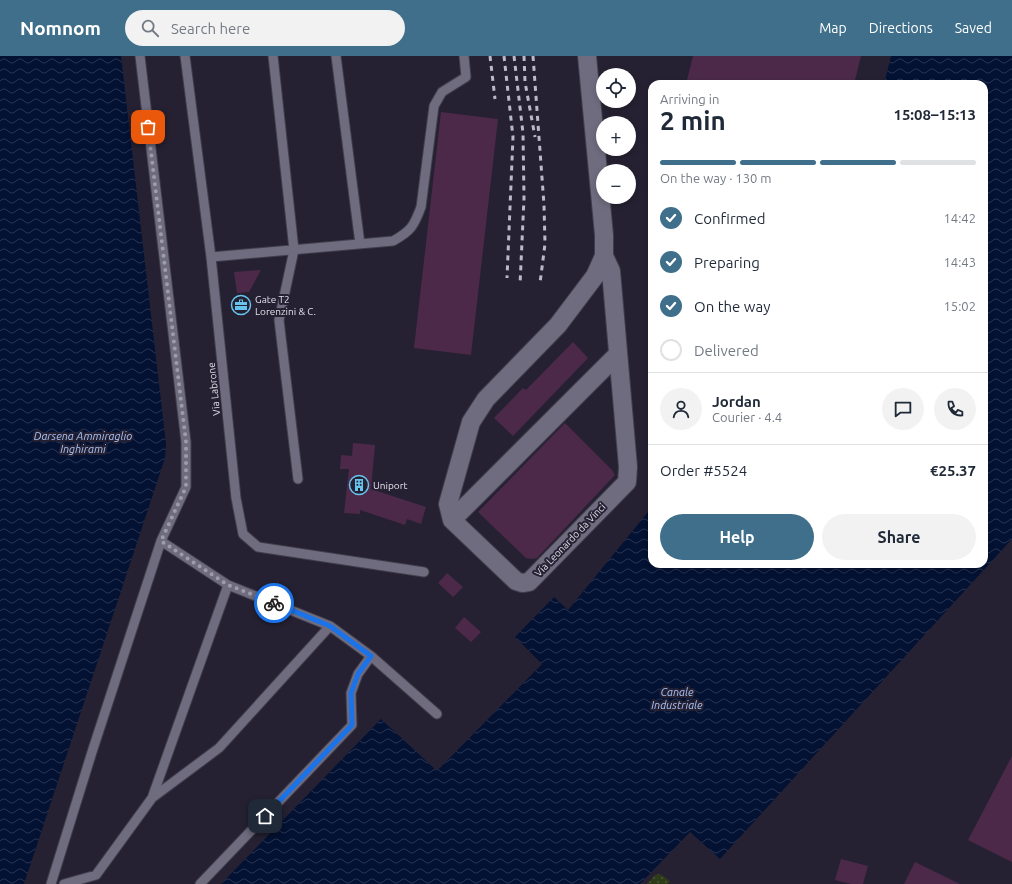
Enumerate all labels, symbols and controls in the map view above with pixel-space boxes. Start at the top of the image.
search box [125,10,405,46]
text: Nomnom [20,17,101,39]
icon: search [139,17,161,39]
text: Search here [171,20,250,37]
text: Map [819,20,847,36]
text: Directions [869,20,933,36]
text: Saved [955,20,992,36]
map controls [596,68,636,204]
button: locate [596,68,636,108]
text: Arriving in [660,92,719,106]
text: 2 min [660,106,726,135]
text: 15:08–15:13 [893,106,976,123]
pin [131,110,165,144]
icon: bag [137,116,159,138]
button: + [596,116,636,156]
button: − [596,164,636,204]
text: On the way · 130 m [660,171,772,185]
icon: check [660,207,682,229]
text: Confirmed [694,210,766,227]
text: 14:42 [943,211,976,225]
icon: check [660,251,682,273]
text: Preparing [694,254,760,271]
text: 14:43 [943,255,976,269]
office icon: Gate T2 Lorenzini & C. [230,294,252,316]
place label: Gate T2 Lorenzini & C. [255,294,316,317]
icon: check [660,295,682,317]
text: On the way [694,298,770,315]
text: 15:02 [943,299,976,313]
text: Delivered [694,342,759,359]
street label: Via Labrone [206,362,222,416]
button: person [660,388,702,430]
button: chat [882,388,924,430]
button: phone [934,388,976,430]
text: Jordan [712,393,761,410]
text: Courier · 4.4 [712,410,782,424]
water label: Darsena Ammiraglio Inghirami [34,430,132,455]
text: Order #5524 [660,462,747,479]
text: €25.37 [930,462,976,479]
building icon: Uniport [348,474,370,496]
place label: Uniport [373,480,407,491]
street label: Via Leonardo da Vinci [532,501,608,579]
button: Help [660,514,814,560]
button: Share [822,514,976,560]
courier [254,583,294,623]
icon: bike [263,592,285,614]
water label: Canale Industriale [651,686,703,711]
pin [248,799,282,833]
icon: home [254,805,276,827]

